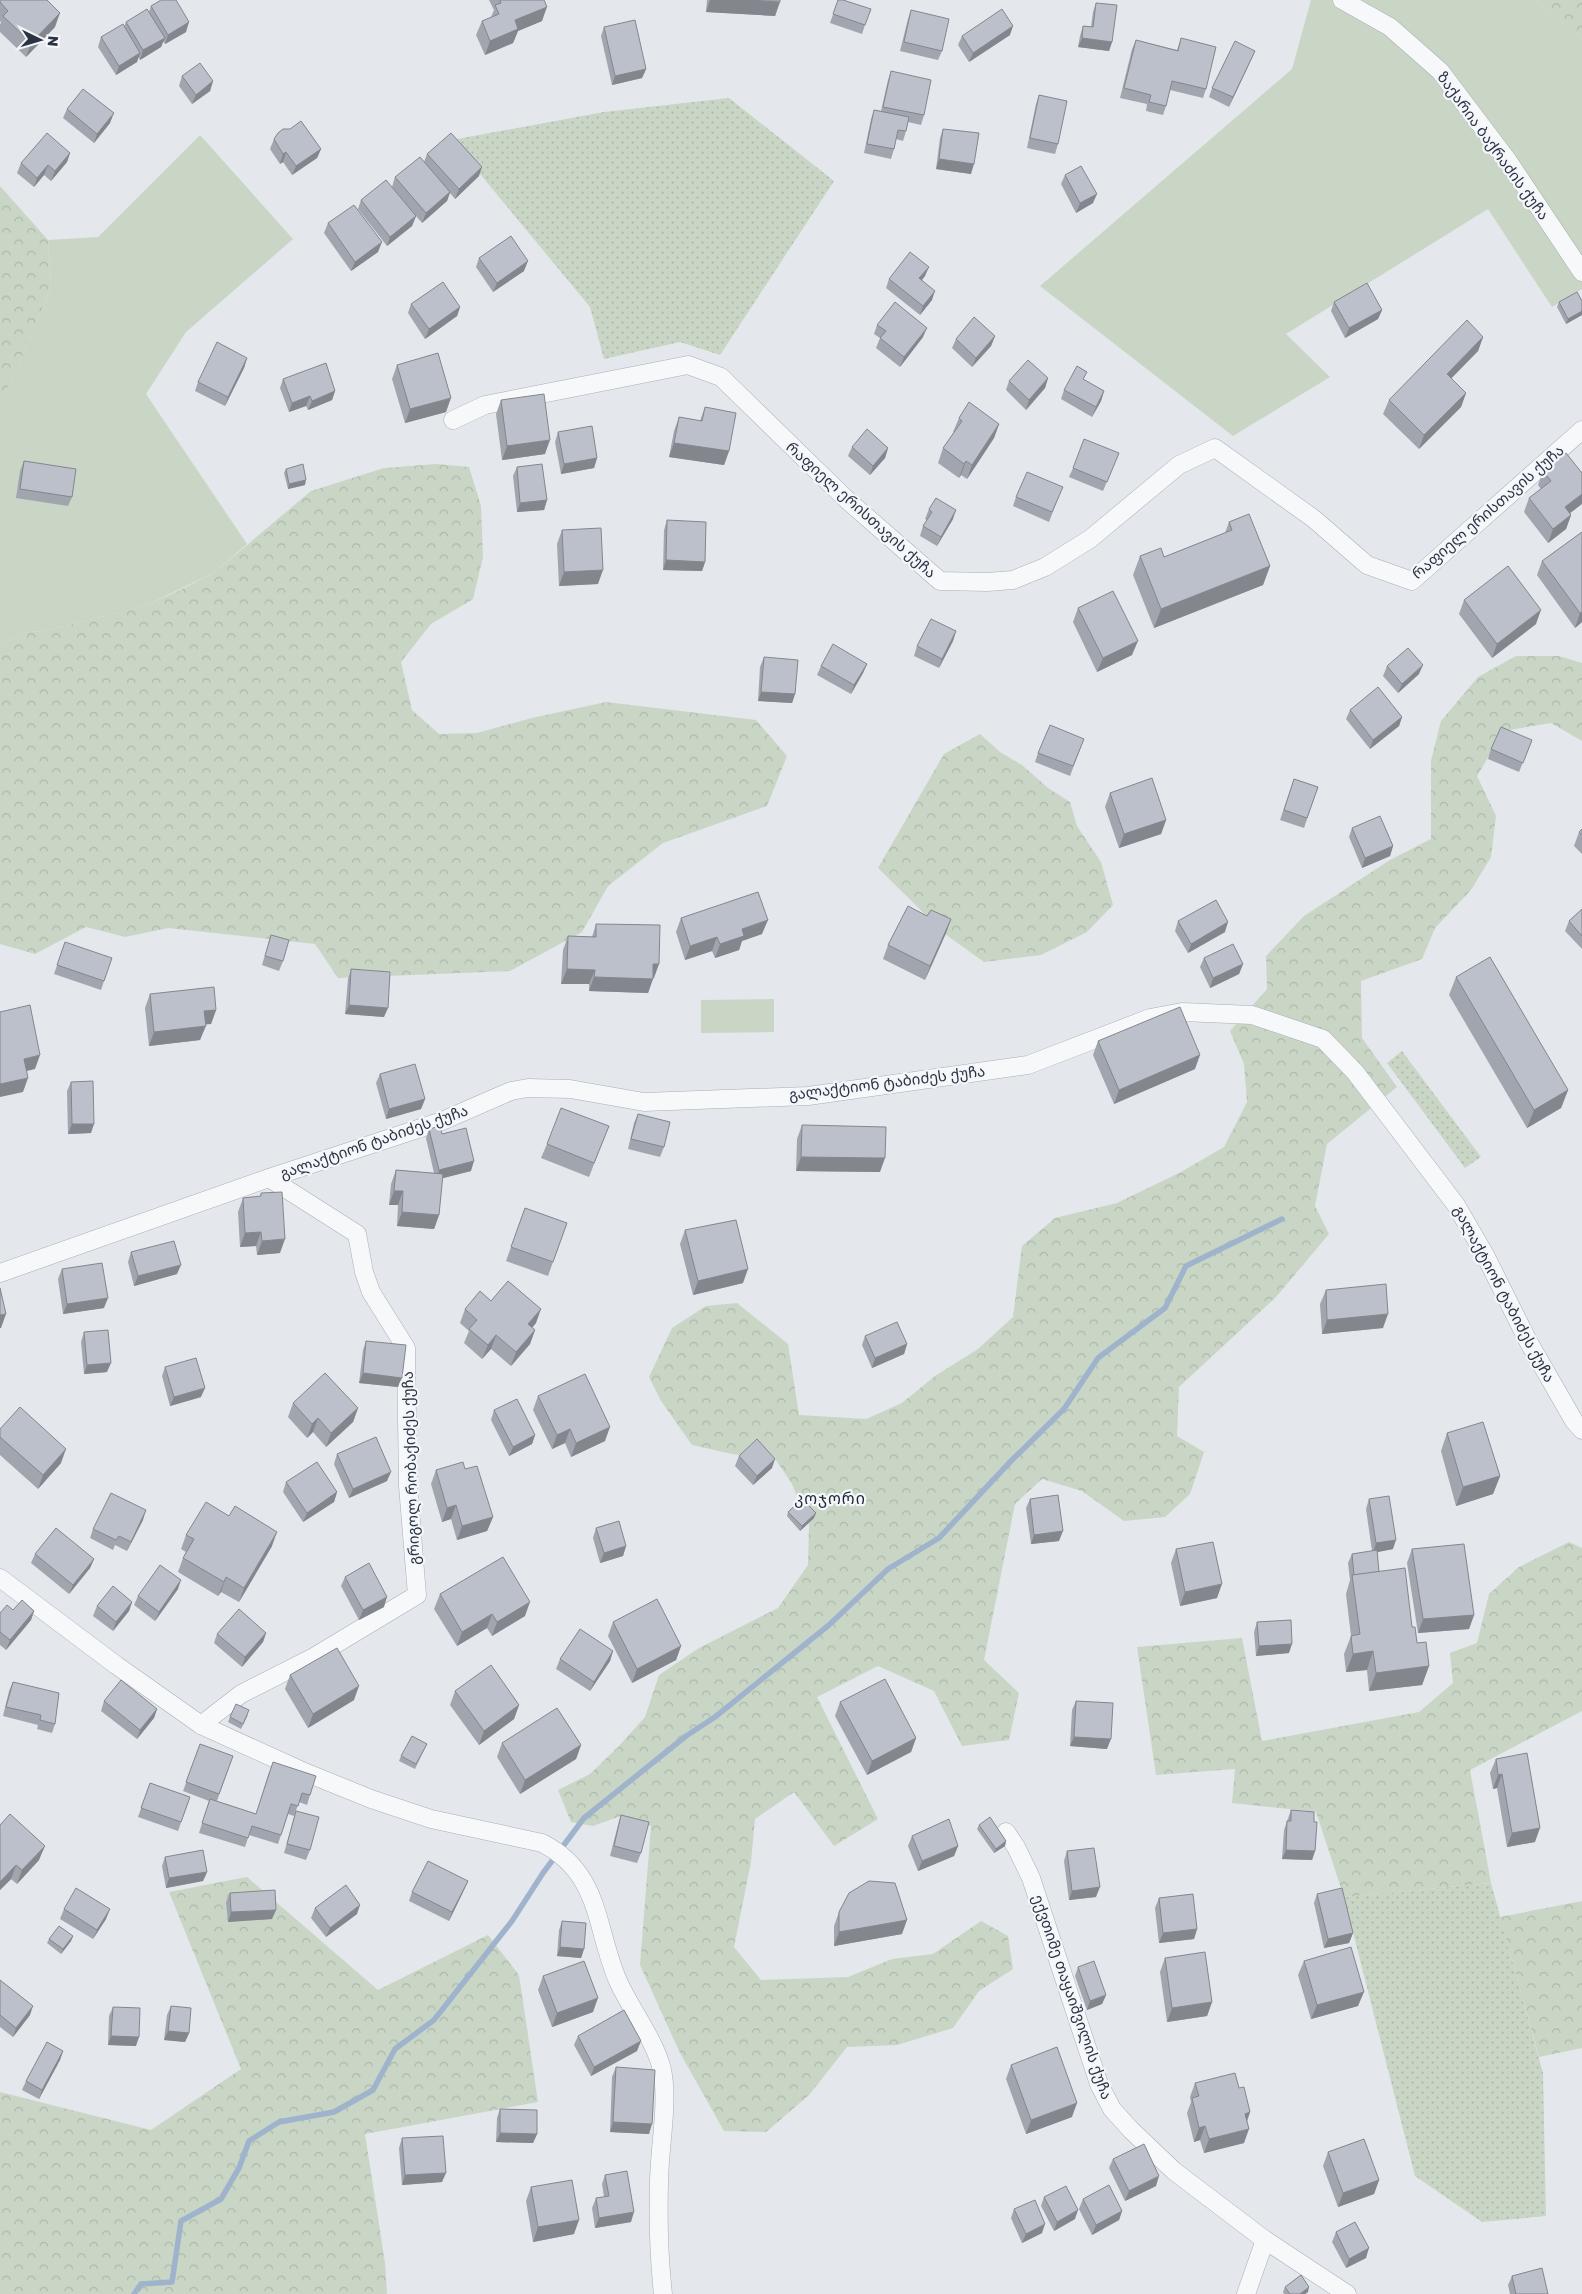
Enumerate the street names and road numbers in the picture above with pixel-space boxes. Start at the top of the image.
street label: ზაქარია ბაქრაძის ქუჩა [1433,68,1554,224]
street label: რაფიელ ერისთავის ქუჩა [782,437,940,582]
street label: რაფიელ ერისთავის ქუჩა [1408,440,1568,583]
street label: გალაქტიონ ტაბიძეს ქუჩა [788,1061,986,1104]
street label: გალაქტიონ ტაბიძეს ქუჩა [277,1100,470,1183]
street label: გალაქტიონ ტაბიძეს ქუჩა [1450,1202,1559,1386]
street label: გრიგოლ რობაქიძეს ქუჩა [398,1371,423,1565]
street label: ექვთიმე თაყაიშვილის ქუჩა [1028,1892,1117,2102]

